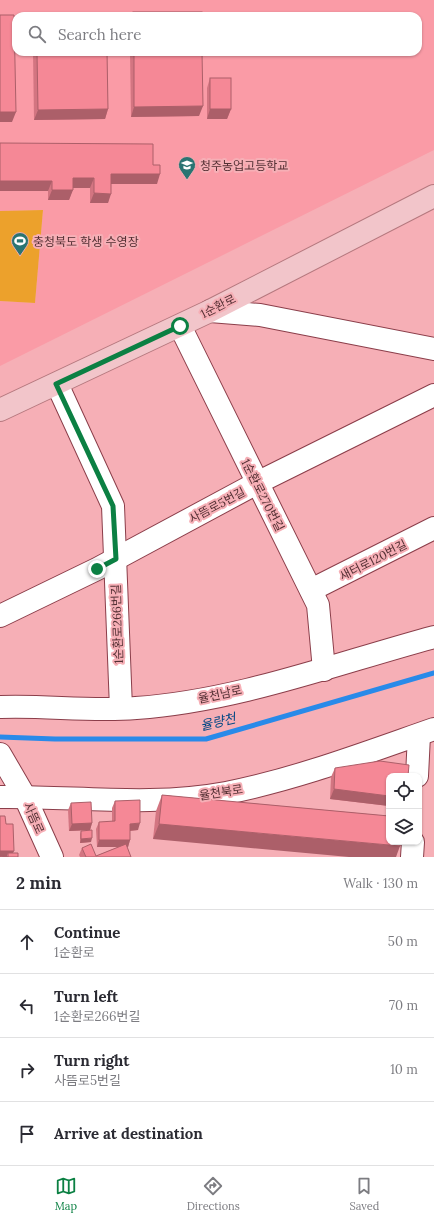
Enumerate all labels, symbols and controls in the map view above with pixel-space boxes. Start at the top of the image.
search box [12,12,422,56]
icon: search [26,23,48,45]
text: Search here [58,25,141,44]
school or university icon: 청주농업고등학교 [177,155,197,180]
place label: 청주농업고등학교 [200,158,288,173]
sports icon: 충청북도 학생 수영장 [10,231,30,256]
place label: 충청북도 학생 수영장 [33,234,139,249]
street label: 1순환로 [198,291,238,321]
route start [171,317,189,335]
street label: 1순환로270번길 [238,456,288,534]
street label: 사뜸로5번길 [186,484,248,526]
street label: 새터로120번길 [337,537,409,583]
route end [88,560,106,578]
street label: 1순환로266번길 [108,584,126,664]
street label: 율천남로 [197,682,243,706]
water label: 율량천 [199,709,238,734]
map controls [386,773,422,845]
button: locate [386,773,422,809]
street label: 율천북로 [198,781,244,803]
street label: 사뜸로 [20,800,48,836]
button: layers [386,809,422,845]
text: 2 min [16,872,62,894]
text: Walk · 130 m [343,875,418,892]
text: Continue [54,923,120,942]
icon: ahead [16,931,38,953]
text: 50 m [388,933,418,950]
text: 1순환로 [54,944,95,961]
text: Turn left [54,987,118,1006]
icon: left [16,995,38,1017]
text: 70 m [389,997,418,1014]
text: 1순환로266번길 [54,1008,141,1025]
text: Turn right [54,1051,130,1070]
icon: right [16,1059,38,1081]
text: 10 m [390,1061,418,1078]
text: 사뜸로5번길 [54,1072,121,1089]
icon: arrive [16,1123,38,1145]
text: Arrive at destination [54,1124,203,1143]
tab: Map [55,1175,77,1213]
tab: Directions [187,1175,240,1213]
tab: Saved [349,1175,379,1213]

